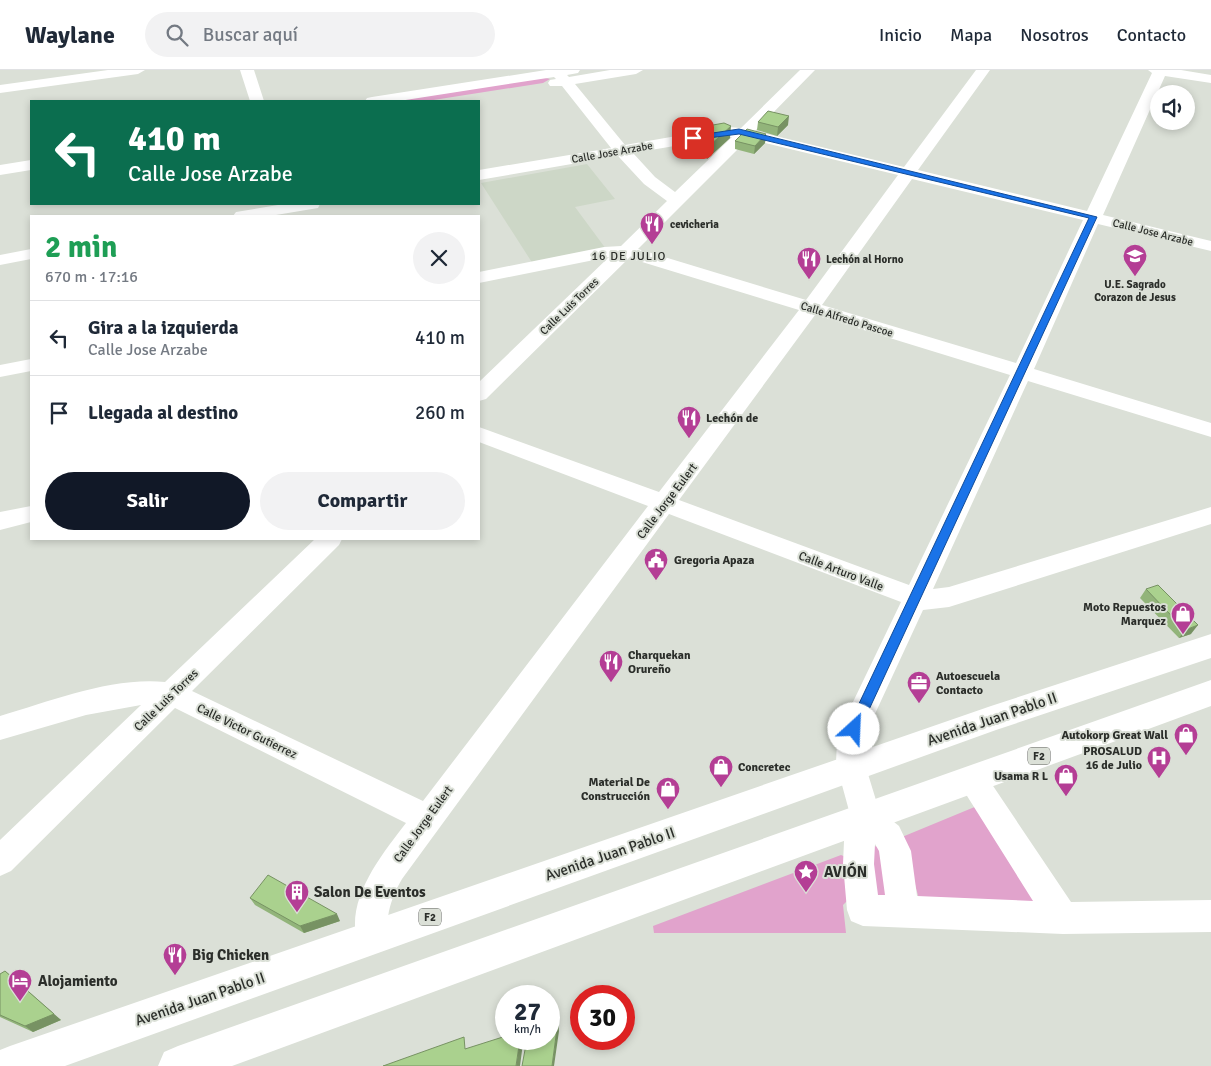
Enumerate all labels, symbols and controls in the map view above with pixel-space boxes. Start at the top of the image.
search box [145,12,495,57]
text: Waylane [25,20,115,50]
icon: search [163,21,191,49]
text: Buscar aquí [203,23,298,47]
text: Inicio [879,24,922,46]
text: Mapa [950,24,992,46]
text: Nosotros [1020,24,1089,46]
text: Contacto [1117,24,1186,46]
map controls [1150,85,1195,130]
button: sound [1150,85,1195,130]
text: 410 m [128,117,221,160]
pin [672,117,714,159]
icon: left [45,120,110,185]
icon: arrive [679,124,707,152]
street label: Calle Jose Arzabe [570,139,654,166]
text: Calle Jose Arzabe [128,160,293,187]
restaurant icon: cevicheria [639,211,665,245]
street label: Calle Jose Arzabe [1111,216,1194,249]
place label: cevicheria [670,218,719,231]
text: 2 min [45,229,117,266]
button: close [413,232,465,284]
school or university icon: U.E. Sagrado Corazon de Jesus [1122,243,1148,277]
restaurant icon: Lechón al Horno [796,246,822,280]
district label: 16 DE JULIO [592,249,666,264]
place label: Lechón al Horno [826,253,904,266]
text: 670 m · 17:16 [45,267,138,287]
street label: Calle Luis Torres [537,275,601,338]
place label: U.E. Sagrado Corazon de Jesus [1094,278,1176,304]
street label: Calle Alfredo Pascoe [799,299,895,340]
text: Gira a la izquierda [88,316,238,340]
icon: left [45,324,73,352]
text: 410 m [415,326,465,350]
text: Calle Jose Arzabe [88,340,208,360]
icon: arrive [45,399,73,427]
text: Llegada al destino [88,401,238,425]
text: 260 m [415,401,465,425]
restaurant icon: Lechón de [676,405,702,439]
place label: Lechón de [706,411,758,426]
street label: Calle Jorge Eulert [634,460,701,542]
button: Salir [45,472,250,530]
button: Compartir [260,472,465,530]
public building icon: Gregoria Apaza [643,547,669,581]
street label: Calle Arturo Valle [796,548,885,595]
place label: Gregoria Apaza [674,553,754,568]
place label: Moto Repuestos Marquez [1083,600,1167,629]
shop icon: Moto Repuestos Marquez [1170,601,1196,635]
place label: Charquekan Orureño [628,648,691,677]
restaurant icon: Charquekan Orureño [598,649,624,683]
street label: Calle Luis Torres [131,666,202,735]
place label: Autoescuela Contacto [936,669,1000,698]
office icon: Autoescuela Contacto [906,670,932,704]
street label: Avenida Juan Pablo II [925,688,1059,750]
street label: Calle Victor Gutierrez [194,701,299,762]
position arrow [827,702,879,754]
shop icon: Autokorp Great Wall [1173,722,1199,756]
place label: Autokorp Great Wall [1061,728,1168,743]
place label: PROSALUD 16 de Julio [1083,744,1142,773]
hospital icon: PROSALUD 16 de Julio [1146,745,1172,779]
road number: F2 [1028,748,1050,764]
shop icon: Concretec [708,754,734,788]
place label: Concretec [738,760,791,775]
shop icon: Usama R L [1053,763,1079,797]
place label: Usama R L [994,769,1049,784]
place label: Material De Construcción [581,775,650,804]
shop icon: Material De Construcción [655,776,681,810]
street label: Calle Jorge Eulert [391,783,456,866]
street label: Avenida Juan Pablo II [543,823,677,885]
place icon: AVIÓN [793,859,819,893]
place label: AVIÓN [824,862,867,881]
building icon: Salon De Eventos [284,879,310,913]
place label: Salon De Eventos [314,883,426,901]
road number: F2 [419,909,441,926]
restaurant icon: Big Chicken [162,942,188,976]
place label: Big Chicken [192,946,269,964]
hotel icon: Alojamiento [7,968,33,1002]
street label: Avenida Juan Pablo II [133,968,267,1030]
place label: Alojamiento [38,972,118,990]
speed limit sign: 30 [570,985,635,1050]
text: 27 [514,996,541,1027]
text: km/h [514,1022,541,1037]

